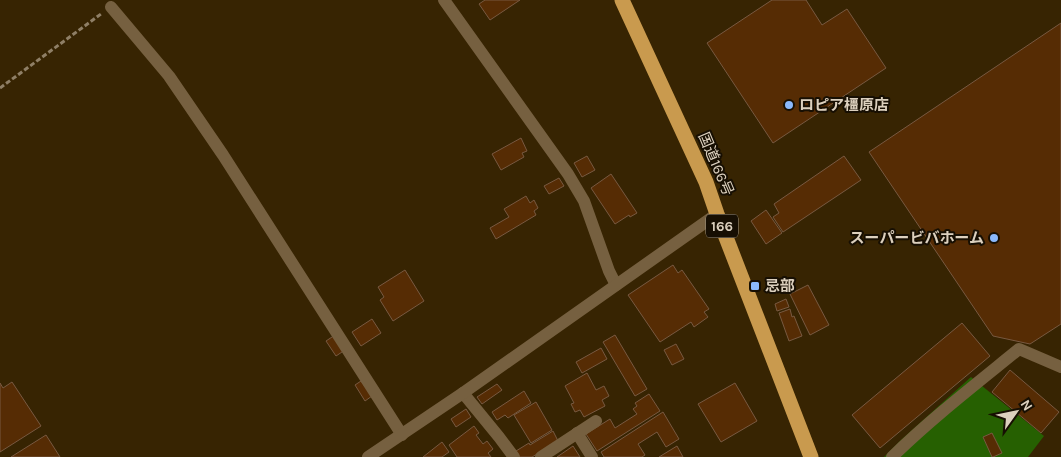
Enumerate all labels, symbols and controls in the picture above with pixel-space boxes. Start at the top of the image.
place label: ロピア橿原店 [799,96,889,114]
marker: ロピア橿原店 [783,99,795,111]
street label: 国道166号 [695,130,737,198]
road number: 166 [706,215,738,238]
place label: スーパービバホーム [850,229,984,247]
marker: スーパービバホーム [988,232,1000,244]
place label: 忌部 [765,277,795,295]
marker: 忌部 [749,280,761,292]
north arrow [991,387,1041,437]
text: N [1017,396,1036,414]

